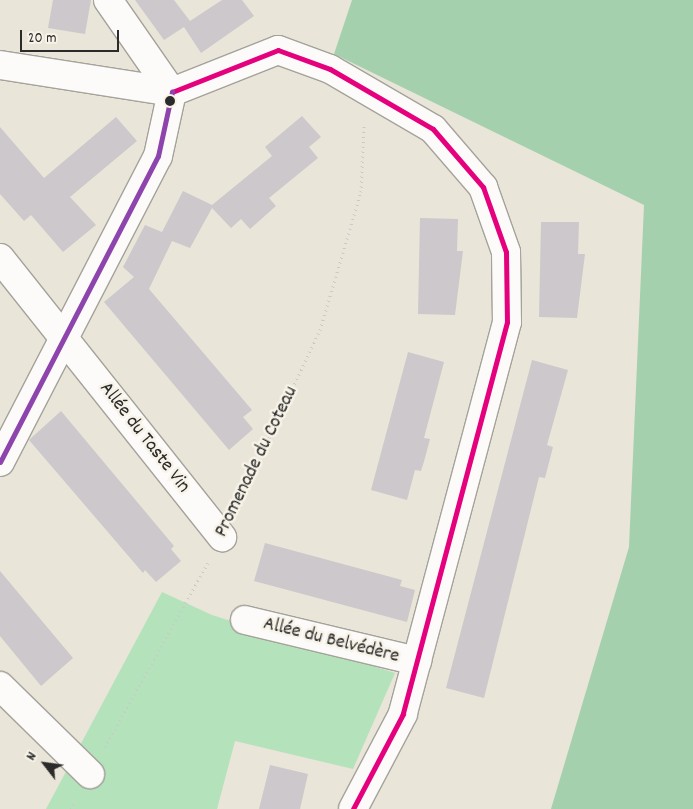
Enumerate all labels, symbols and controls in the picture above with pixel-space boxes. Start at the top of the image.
scale bar [22,20,121,52]
text: 20 m [28,28,56,50]
unlabelled marker [165,96,175,106]
street label: Allée du Taste Vin [93,378,195,498]
street label: Promenade du Coteau [210,383,304,541]
street label: Allée du Belvédère [261,613,401,669]
north arrow [20,739,70,789]
text: N [22,749,42,765]

